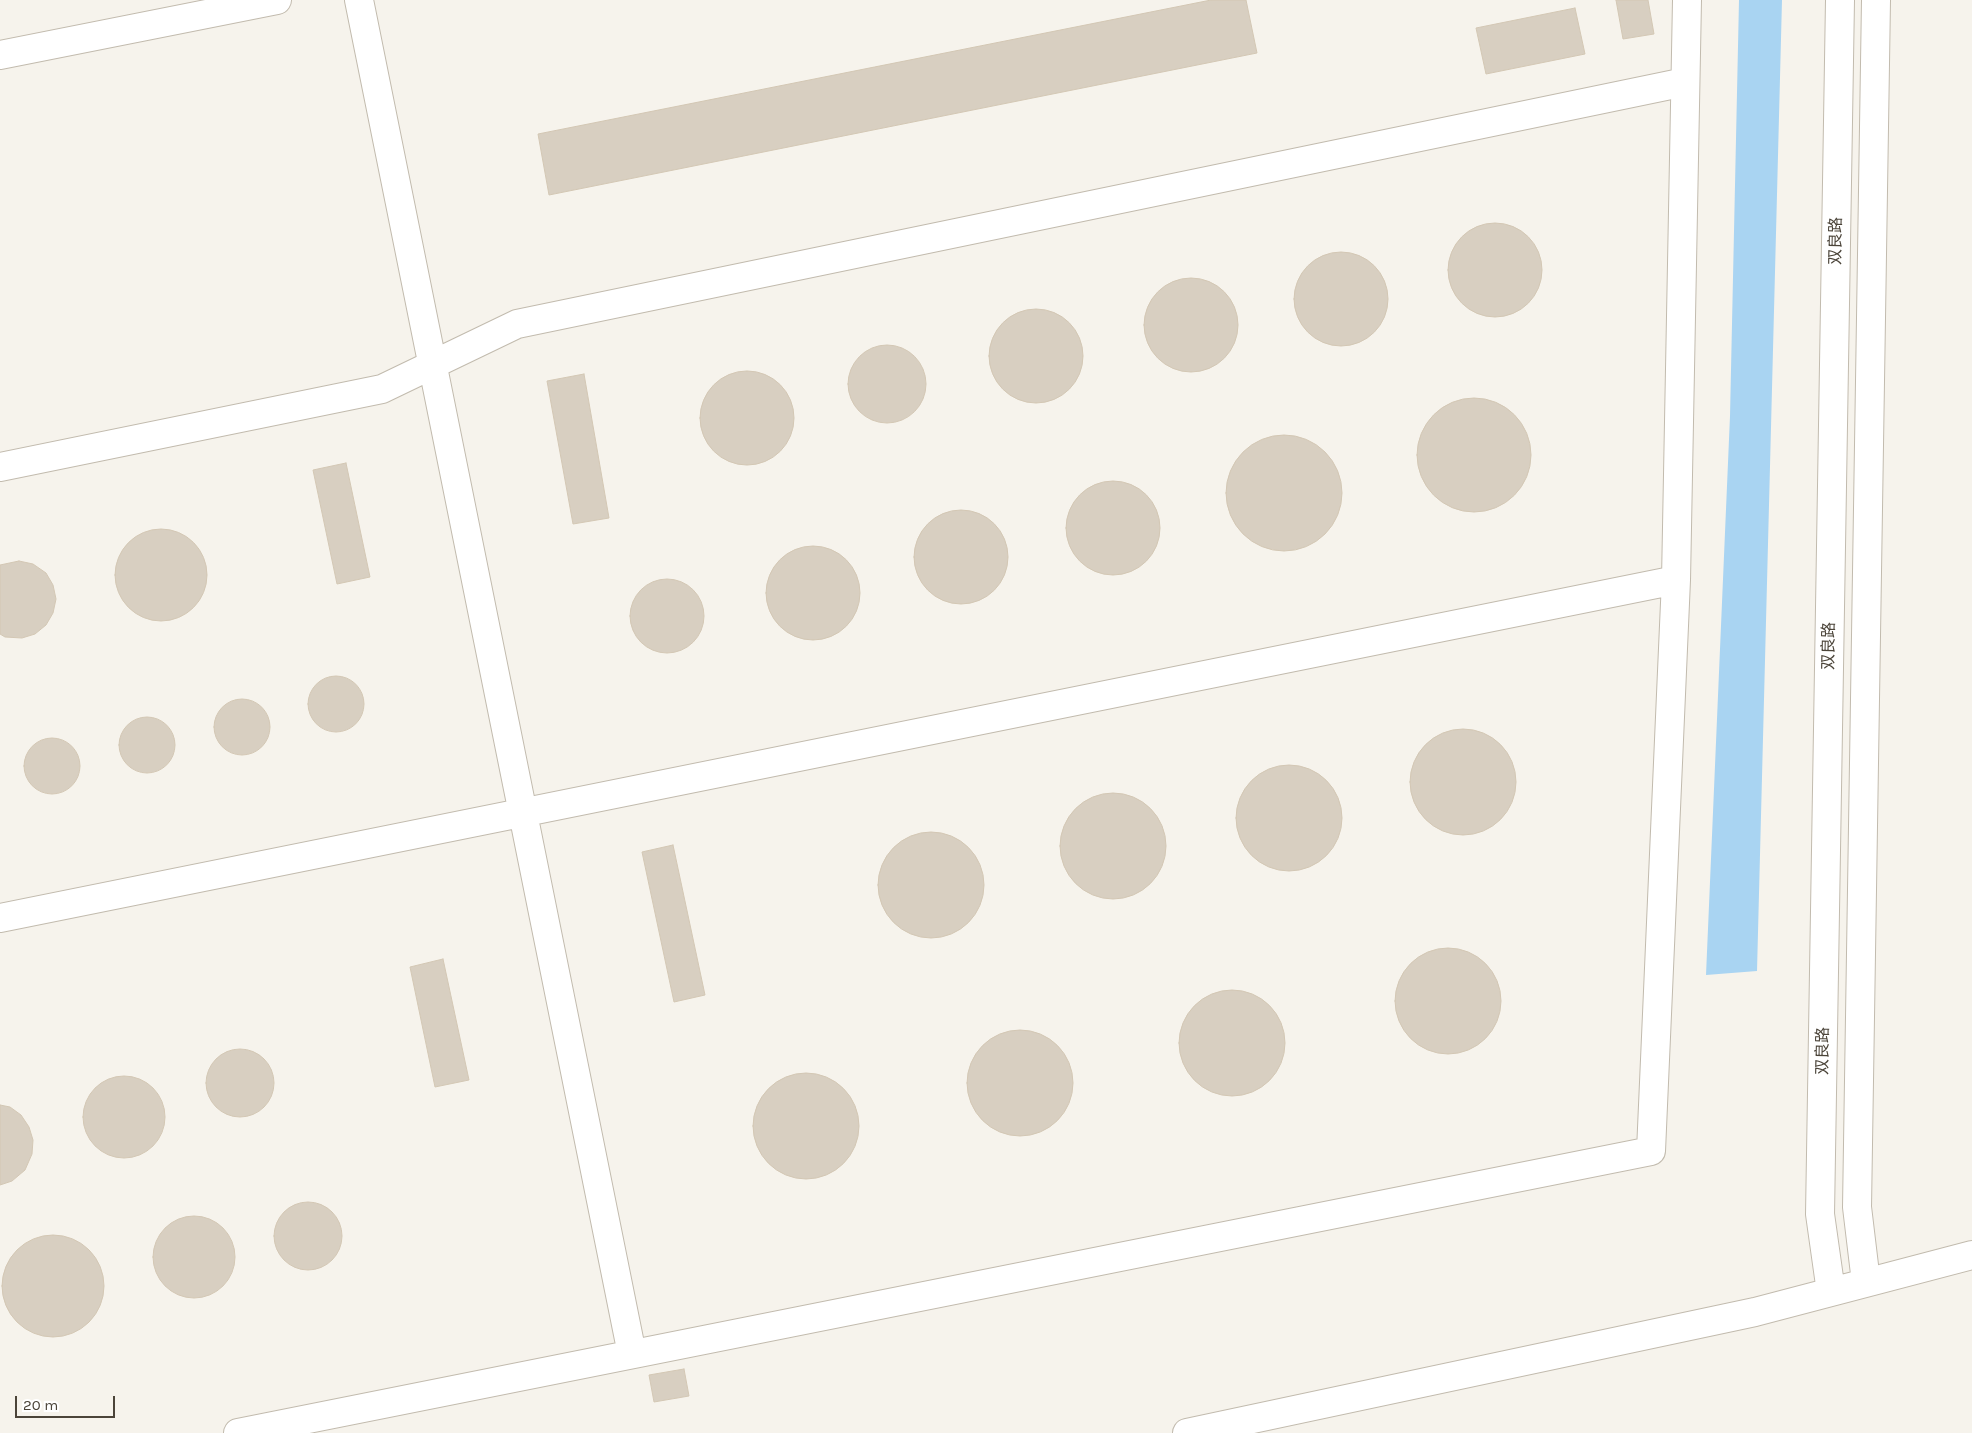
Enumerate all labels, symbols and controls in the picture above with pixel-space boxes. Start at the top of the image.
street label: 双良路 [1826,217,1846,265]
street label: 双良路 [1819,622,1839,670]
street label: 双良路 [1813,1027,1833,1075]
scale bar [18,1386,118,1418]
text: 20 m [23,1396,58,1414]

